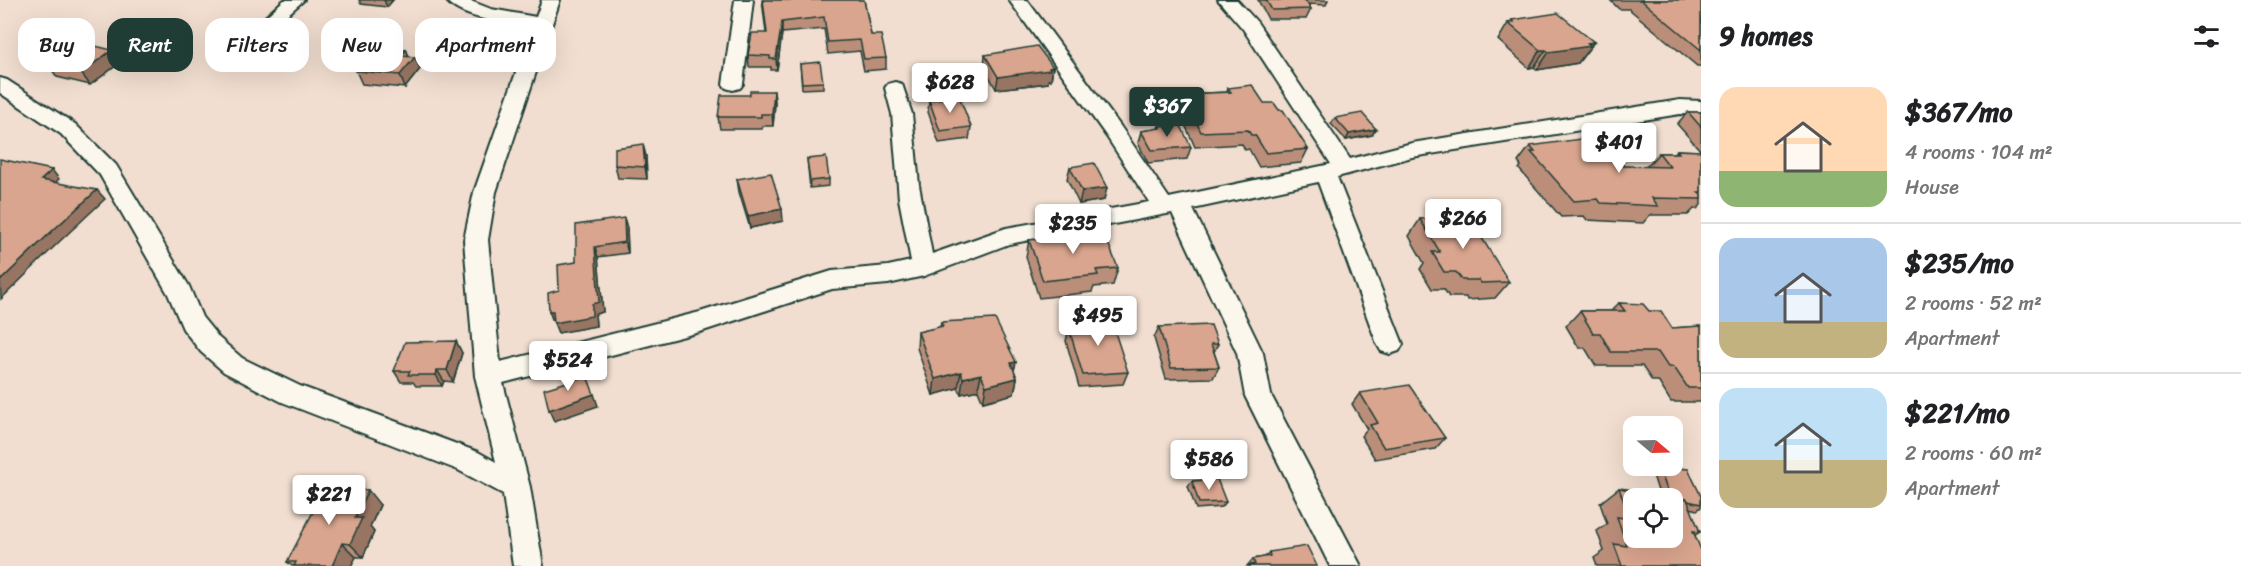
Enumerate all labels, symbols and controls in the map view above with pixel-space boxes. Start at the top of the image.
text: 9 homes [1719,13,1813,59]
chip: Buy [18,18,95,72]
chip: Rent [107,18,193,72]
chip: Filters [205,18,309,72]
chip: New [321,18,403,72]
chip: Apartment [415,18,556,72]
icon: filters [2190,20,2223,53]
pin: $628 [914,63,986,114]
text: $628 [926,65,974,100]
pin: $367 [1131,87,1203,138]
text: $367 [1143,89,1191,124]
text: $367/mo [1905,89,2012,135]
icon: home [1767,111,1839,183]
pin: $401 [1583,123,1655,174]
text: $401 [1595,125,1643,160]
text: 4 rooms · 104 m² [1905,135,2053,170]
text: House [1905,170,1959,205]
pin: $266 [1427,199,1499,250]
text: $266 [1439,201,1487,236]
pin: $235 [1037,204,1109,255]
text: $235 [1049,206,1097,241]
text: $235/mo [1905,240,2014,286]
icon: home [1767,262,1839,334]
text: 2 rooms · 52 m² [1905,286,2042,321]
pin: $495 [1062,296,1134,347]
text: $495 [1073,298,1123,333]
text: Apartment [1905,321,1999,356]
pin: $524 [532,341,604,392]
text: $524 [543,343,593,378]
text: $221/mo [1905,390,2010,436]
icon: home [1767,412,1839,484]
north arrow [1623,416,1683,476]
map controls [1623,416,1683,548]
text: 2 rooms · 60 m² [1905,436,2042,471]
pin: $586 [1173,440,1245,491]
text: $586 [1184,442,1234,477]
text: Apartment [1905,471,1999,506]
pin: $221 [293,475,365,526]
text: $221 [306,477,352,512]
button: locate [1623,488,1683,548]

